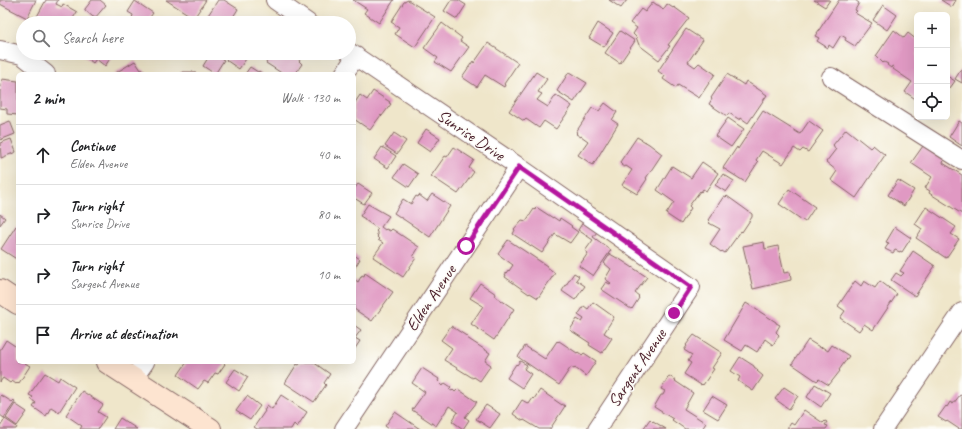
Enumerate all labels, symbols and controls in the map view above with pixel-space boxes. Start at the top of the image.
map controls [914,12,950,120]
button: + [914,12,950,48]
search box [16,16,356,60]
icon: search [30,27,52,49]
text: Search here [62,29,123,48]
button: − [914,48,950,84]
button: locate [914,84,950,120]
text: 2 min [32,88,65,109]
text: Walk · 130 m [281,90,340,106]
street label: Sunrise Drive [433,105,510,166]
text: Continue [70,137,115,156]
icon: ahead [32,144,54,166]
text: 40 m [318,147,340,163]
text: Elden Avenue [70,156,127,172]
text: Turn right [70,197,123,216]
icon: right [32,204,54,226]
text: 80 m [318,207,340,223]
text: Sunrise Drive [70,216,129,232]
route start [457,237,475,255]
text: Turn right [70,257,123,276]
street label: Elden Avenue [401,260,461,335]
icon: right [32,264,54,286]
text: 10 m [318,267,340,283]
text: Sargent Avenue [70,276,139,292]
route end [665,304,683,322]
icon: arrive [32,324,54,346]
street label: Sargent Avenue [603,324,672,411]
text: Arrive at destination [70,325,177,344]

